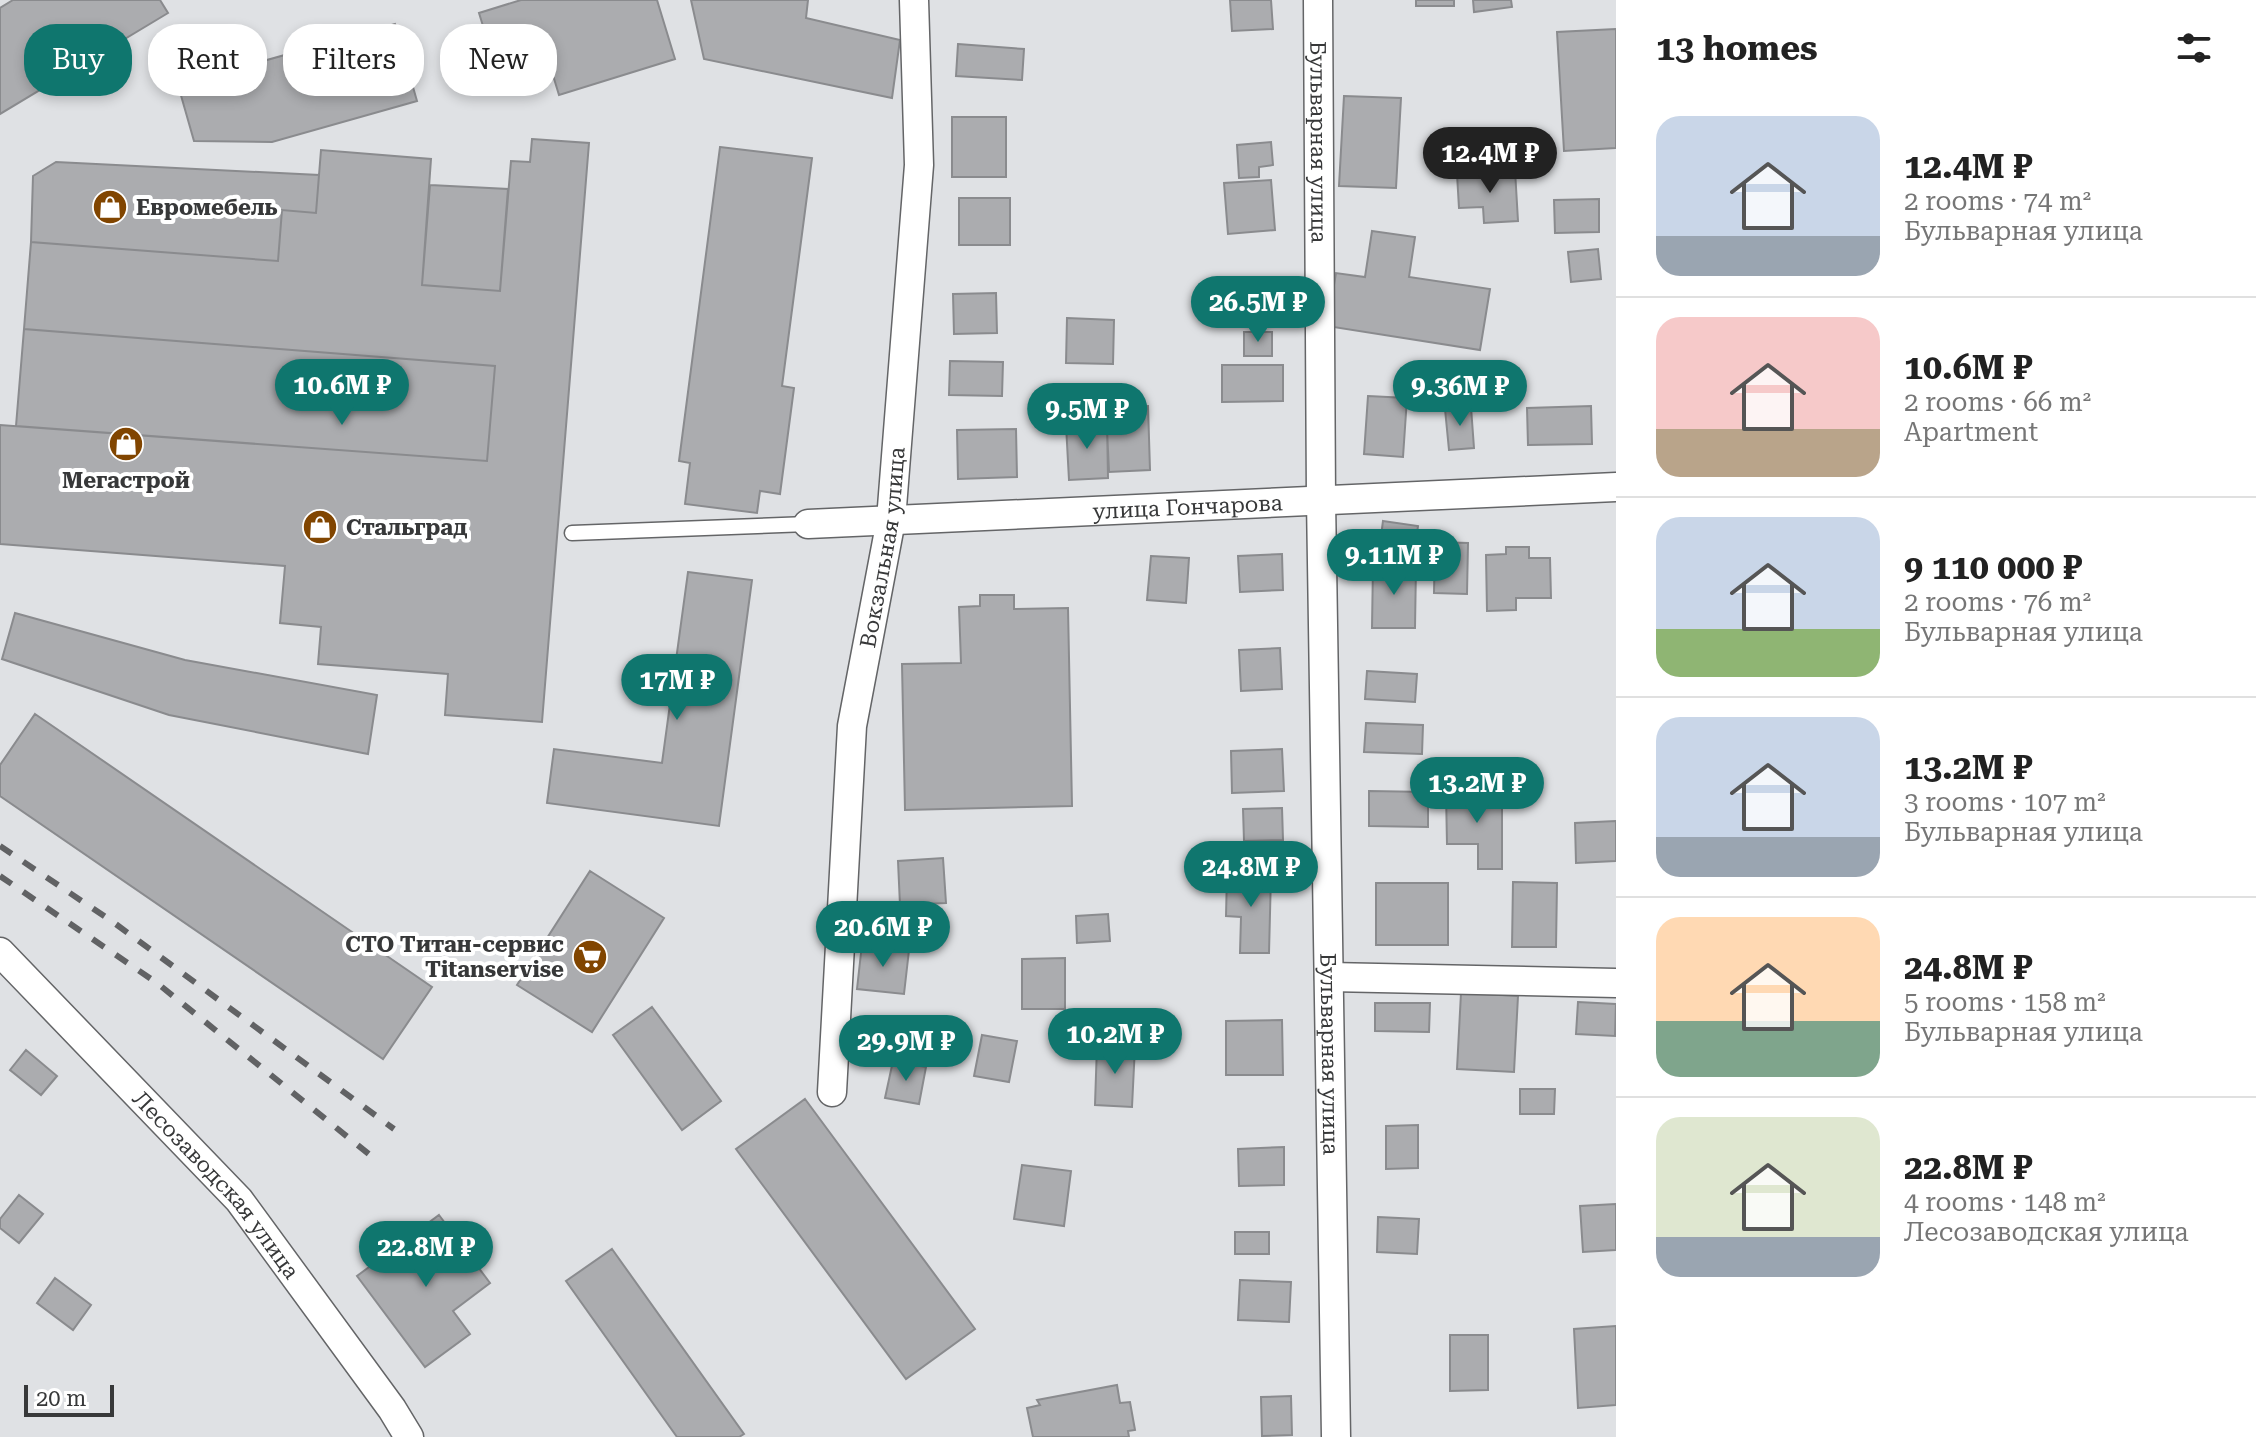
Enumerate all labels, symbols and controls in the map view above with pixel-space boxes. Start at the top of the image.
chip: Buy [24,24,132,96]
chip: Rent [148,24,267,96]
chip: Filters [283,24,424,96]
chip: New [440,24,557,96]
icon: filters [2172,26,2216,70]
text: 13 homes [1656,28,1818,68]
street label: Бульварная улица [1305,41,1331,243]
pin: 12.4M ₽ [1416,127,1564,195]
text: 12.4M ₽ [1441,138,1539,168]
text: 12.4M ₽ [1904,146,2032,186]
icon: home [1720,148,1816,244]
text: 2 rooms · 74 m² [1904,186,2091,216]
shop icon: Евромебель [91,188,129,226]
place label: Евромебель [136,195,278,220]
text: Бульварная улица [1904,216,2143,246]
pin: 26.5M ₽ [1184,276,1332,344]
text: 26.5M ₽ [1209,287,1307,317]
text: 10.6M ₽ [1904,347,2032,387]
icon: home [1720,349,1816,445]
pin: 10.6M ₽ [268,359,416,427]
pin: 9.36M ₽ [1386,360,1534,428]
text: 10.6M ₽ [293,370,391,400]
text: 9.36M ₽ [1411,371,1509,401]
pin: 9.5M ₽ [1022,383,1152,451]
text: 2 rooms · 66 m² [1904,387,2091,417]
text: 9.5M ₽ [1045,394,1129,424]
text: Apartment [1904,417,2038,447]
shop icon: Мегастрой [107,425,145,463]
street label: Вокзальная улица [855,446,910,650]
place label: Мегастрой [62,468,190,493]
street label: улица Гончарова [1092,490,1283,524]
shop icon: Стальград [301,508,339,546]
place label: Стальград [346,515,467,540]
pin: 9.11M ₽ [1320,529,1468,597]
text: 9.11M ₽ [1345,540,1443,570]
text: 9 110 000 ₽ [1904,547,2082,587]
icon: home [1720,549,1816,645]
text: 2 rooms · 76 m² [1904,587,2091,617]
text: Бульварная улица [1904,617,2143,647]
pin: 17M ₽ [621,654,733,722]
text: 17M ₽ [639,665,715,695]
text: 13.2M ₽ [1904,747,2032,787]
icon: home [1720,749,1816,845]
pin: 13.2M ₽ [1403,757,1551,825]
text: 13.2M ₽ [1428,768,1526,798]
text: 3 rooms · 107 m² [1904,787,2106,817]
text: Бульварная улица [1904,817,2143,847]
pin: 24.8M ₽ [1177,841,1325,909]
text: 24.8M ₽ [1202,852,1300,882]
pin: 20.6M ₽ [809,901,957,969]
text: 20.6M ₽ [834,912,932,942]
place label: СТО Титан-сервис Titanservise [345,932,564,982]
supermarket icon: СТО Титан-сервис Titanservise [571,938,609,976]
text: 24.8M ₽ [1904,947,2032,987]
icon: home [1720,949,1816,1045]
street label: Бульварная улица [1315,953,1343,1155]
text: 5 rooms · 158 m² [1904,987,2106,1017]
pin: 10.2M ₽ [1041,1008,1189,1076]
pin: 29.9M ₽ [832,1015,980,1083]
text: Бульварная улица [1904,1017,2143,1047]
text: 10.2M ₽ [1066,1019,1164,1049]
text: 29.9M ₽ [857,1026,955,1056]
street label: Лесозаводская улица [128,1086,304,1284]
text: 22.8M ₽ [1904,1147,2032,1187]
icon: home [1720,1149,1816,1245]
text: 4 rooms · 148 m² [1904,1187,2106,1217]
text: Лесозаводская улица [1904,1217,2189,1247]
pin: 22.8M ₽ [352,1221,500,1289]
text: 22.8M ₽ [377,1232,475,1262]
scale bar [24,1381,114,1417]
text: 20 m [36,1386,86,1411]

